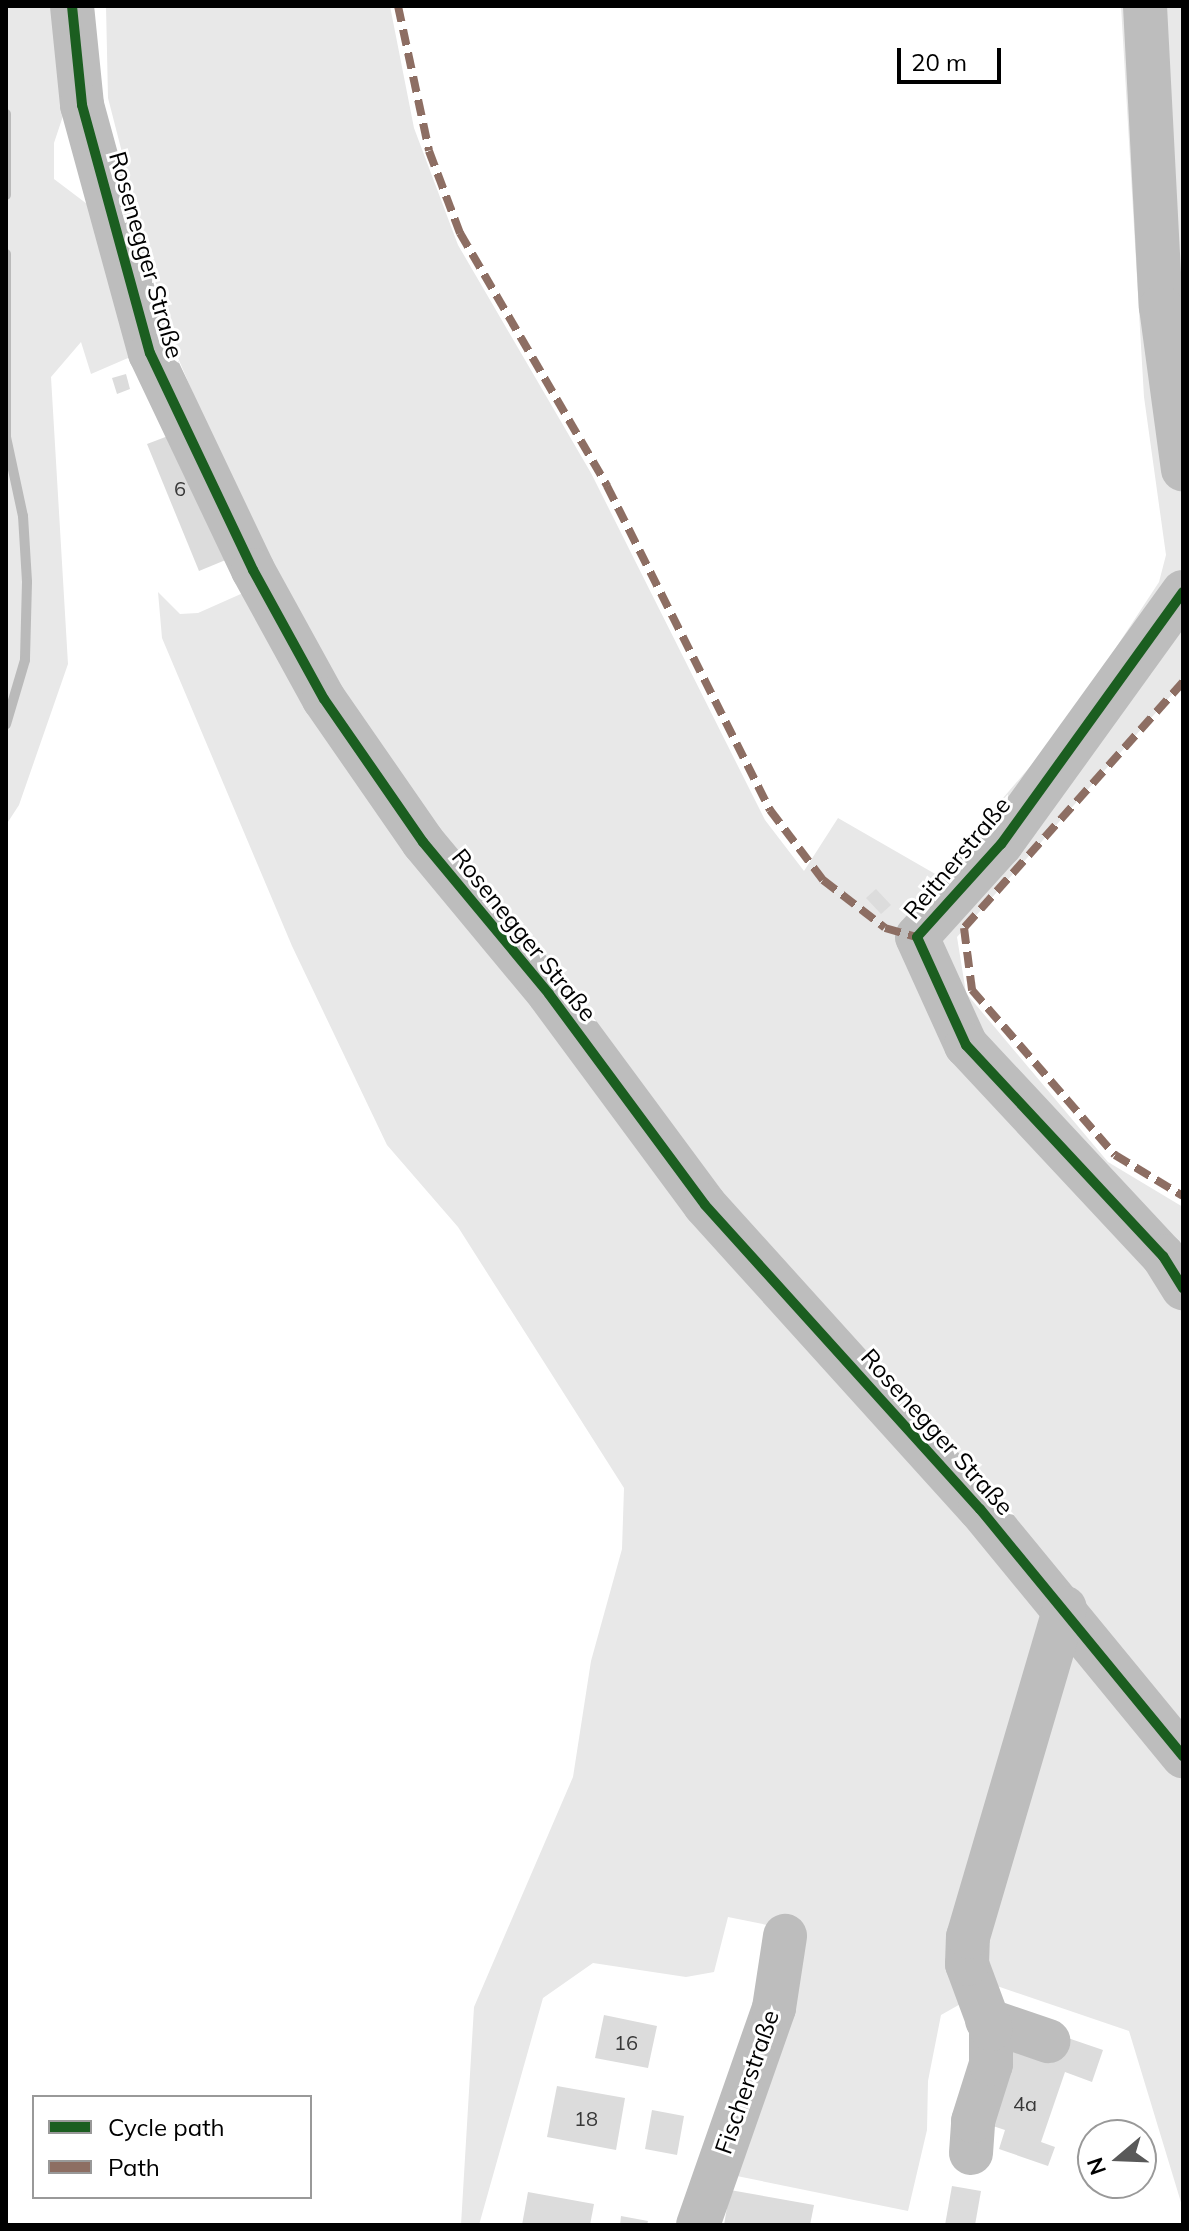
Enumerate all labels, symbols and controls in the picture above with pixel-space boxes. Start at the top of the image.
scale bar [901,32,1005,82]
text: 20 m [911,47,967,77]
street label: Rosenegger Straße [103,148,189,362]
house number: 6 [174,476,186,500]
street label: Reitnerstraße [898,791,1016,925]
street label: Rosenegger Straße [446,843,602,1027]
street label: Rosenegger Straße [855,1343,1019,1521]
street label: Fischerstraße [709,2006,785,2158]
house number: 16 [614,2030,638,2054]
house number: 4a [1013,2091,1037,2115]
legend [32,2095,312,2199]
house number: 18 [574,2106,598,2130]
text: Cycle path [108,2112,225,2142]
north arrow [1077,2119,1157,2199]
text: Path [108,2152,160,2182]
text: N [1080,2154,1112,2179]

